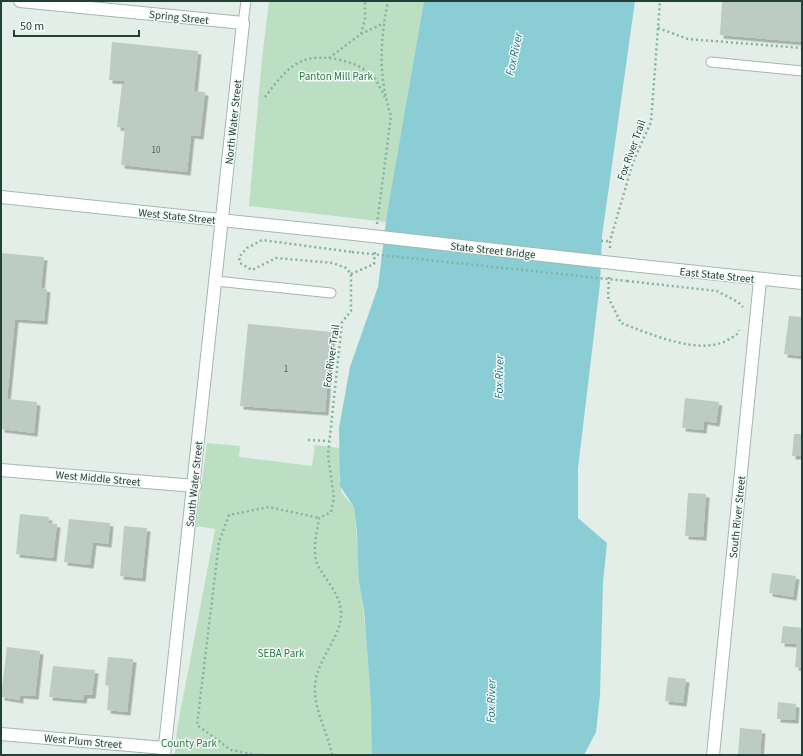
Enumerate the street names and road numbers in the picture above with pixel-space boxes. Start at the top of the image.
street label: Spring Street [148,7,210,28]
street label: North Water Street [222,79,245,165]
street label: Fox River Trail [614,118,649,183]
street label: West State Street [138,205,217,228]
street label: State Street Bridge [450,239,537,262]
street label: East State Street [679,264,755,287]
street label: Fox River Trail [320,323,343,389]
street label: South Water Street [183,440,206,528]
street label: West Middle Street [55,467,141,490]
street label: South River Street [726,475,749,559]
street label: West Plum Street [43,731,123,752]

